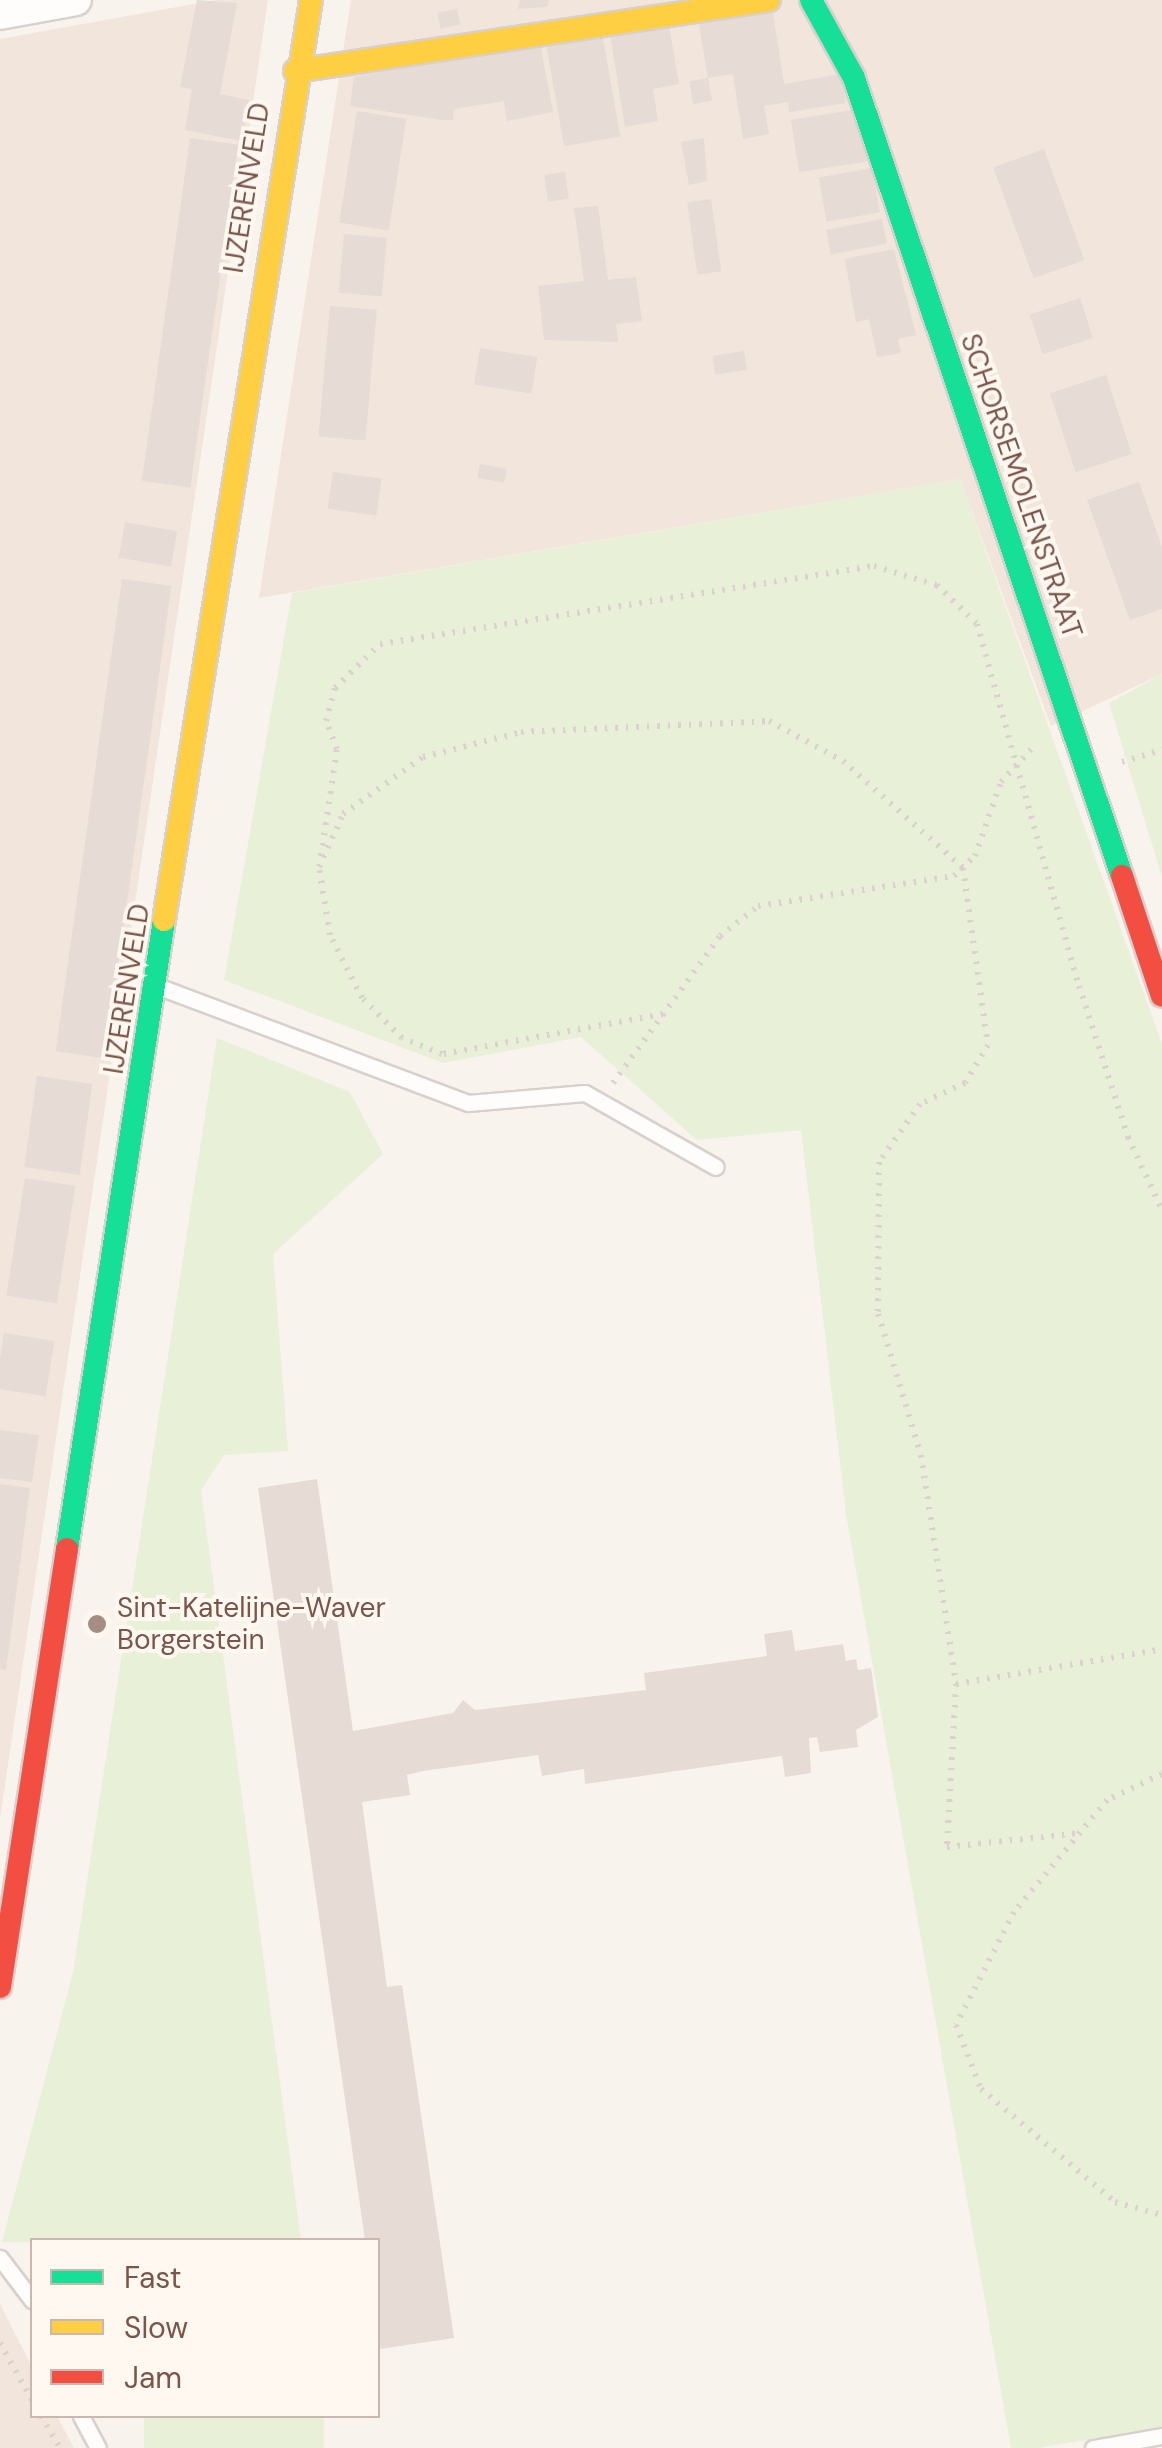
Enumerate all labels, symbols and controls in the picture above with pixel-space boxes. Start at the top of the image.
street label: IJZERENVELD [217,100,277,276]
street label: SCHORSEMOLENSTRAAT [953,329,1089,643]
street label: IJZERENVELD [97,901,157,1077]
place label: Sint-Katelijne-Waver Borgerstein [117,1591,386,1657]
marker: Sint-Katelijne-Waver Borgerstein [86,1613,108,1635]
legend [30,2238,380,2418]
text: Fast [124,2258,182,2297]
text: Slow [124,2308,188,2347]
text: Jam [124,2358,182,2397]

